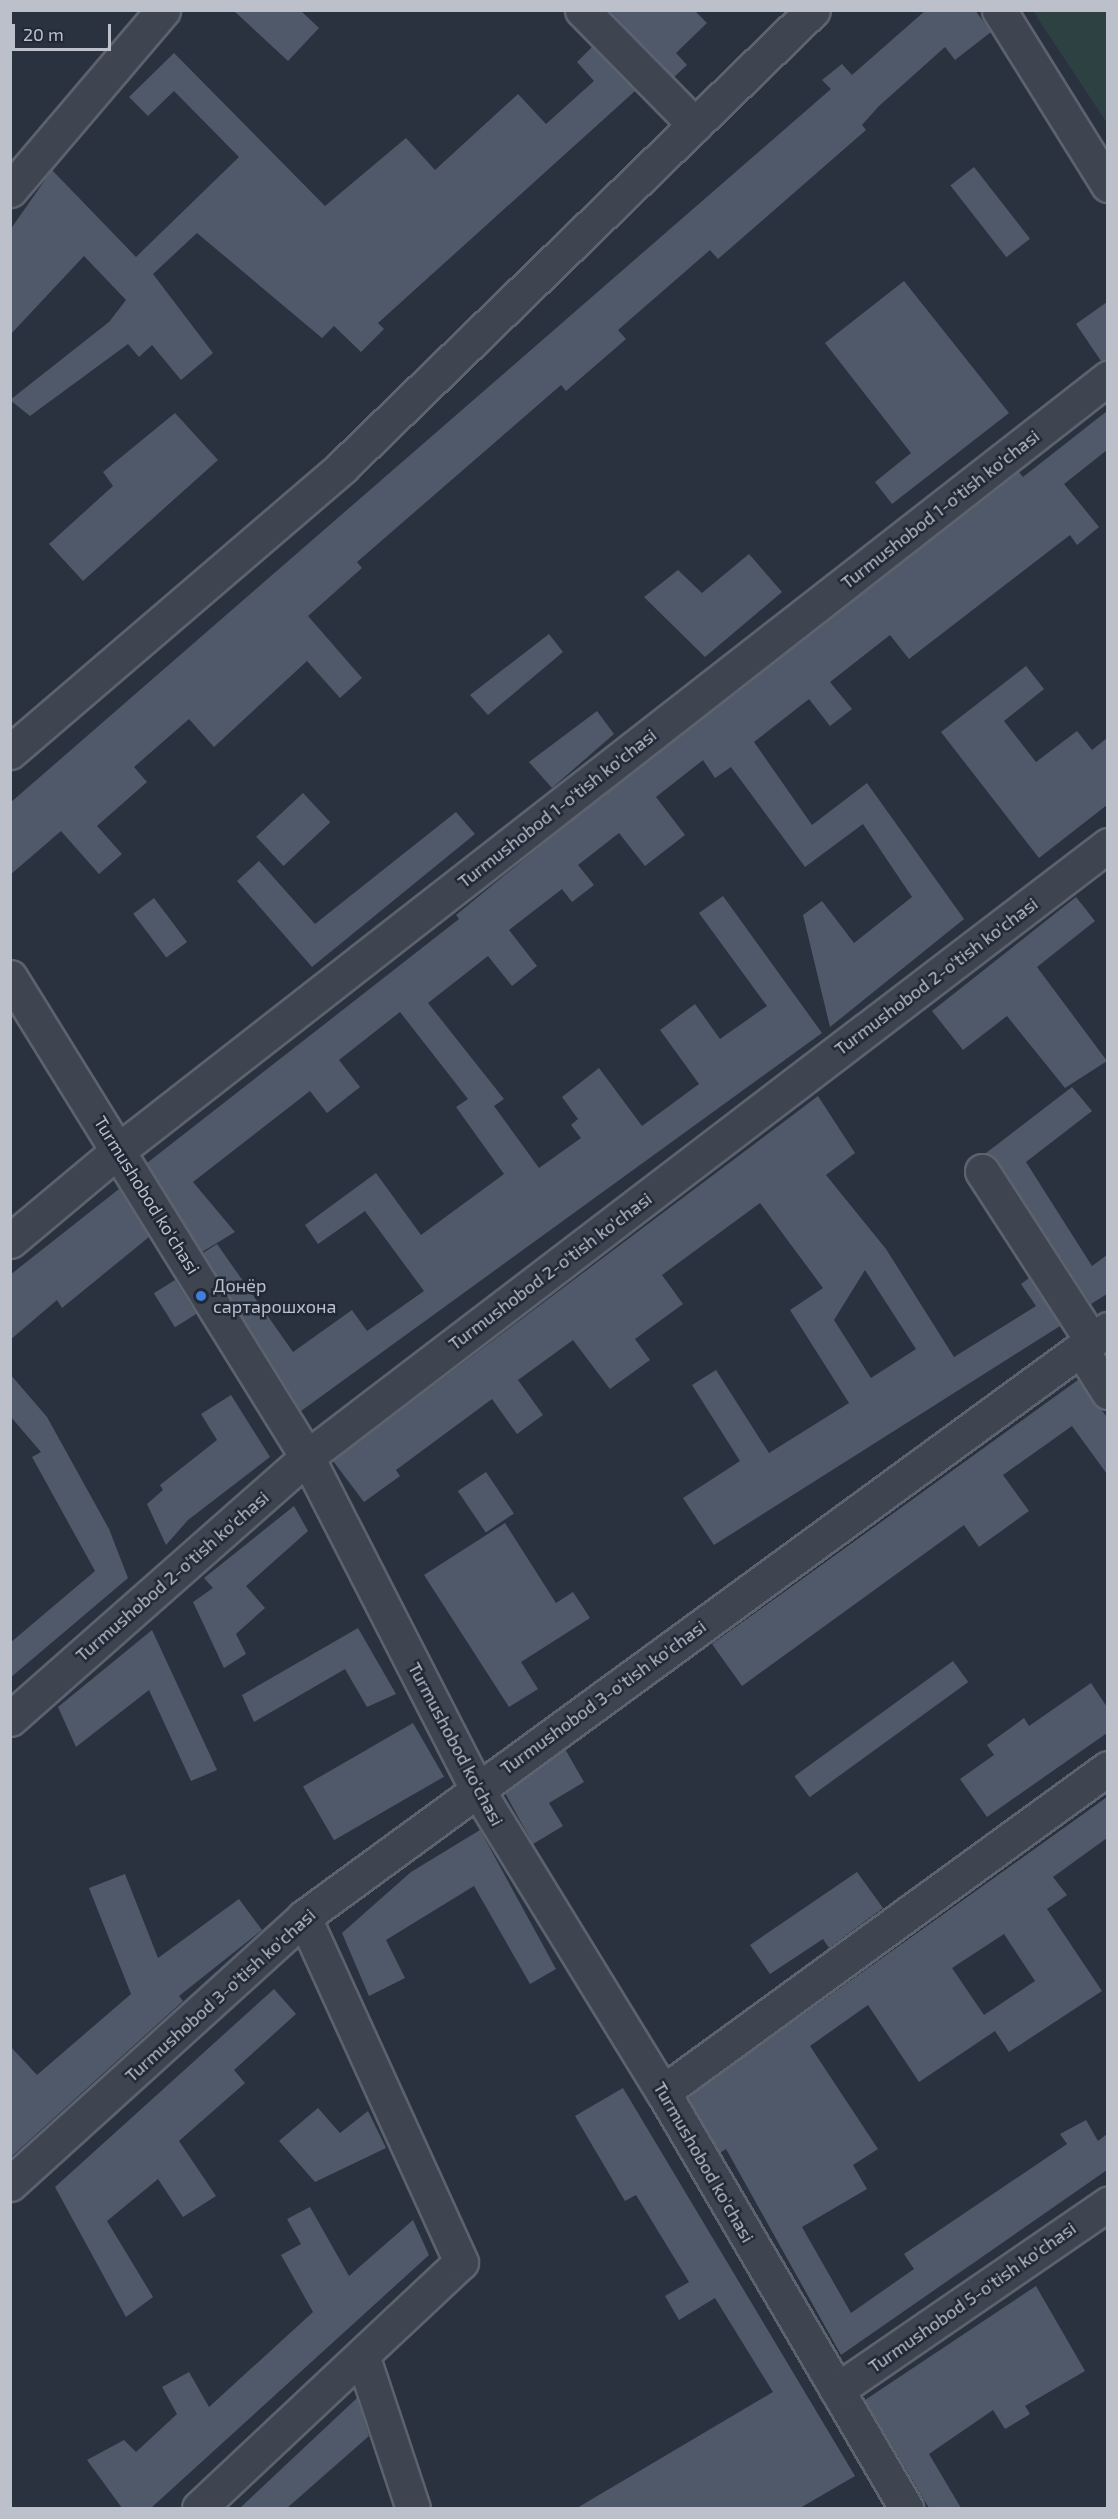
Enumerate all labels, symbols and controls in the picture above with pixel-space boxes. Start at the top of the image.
scale bar [15,12,114,50]
text: 20 m [23,23,64,45]
street label: Turmushobod 1-o'tish ko'chasi [836,425,1044,593]
street label: Turmushobod 1-o'tish ko'chasi [453,724,661,892]
street label: Turmushobod 2-o'tish ko'chasi [830,893,1042,1059]
street label: Turmushobod ko'chasi [90,1112,204,1278]
street label: Turmushobod 2-o'tish ko'chasi [444,1188,656,1354]
place label: Донёр сартарошхона [213,1275,336,1318]
marker: Донёр сартарошхона [194,1289,208,1303]
street label: Turmushobod 2-o'tish ko'chasi [71,1486,273,1666]
street label: Turmushobod 3-o'tish ko'chasi [496,1615,710,1779]
street label: Turmushobod ko'chasi [404,1659,508,1829]
street label: Turmushobod 3-o'tish ko'chasi [120,1904,320,2086]
street label: Turmushobod ko'chasi [649,2078,759,2246]
street label: Turmushobod 5-o'tish ko'chasi [864,2217,1080,2377]

